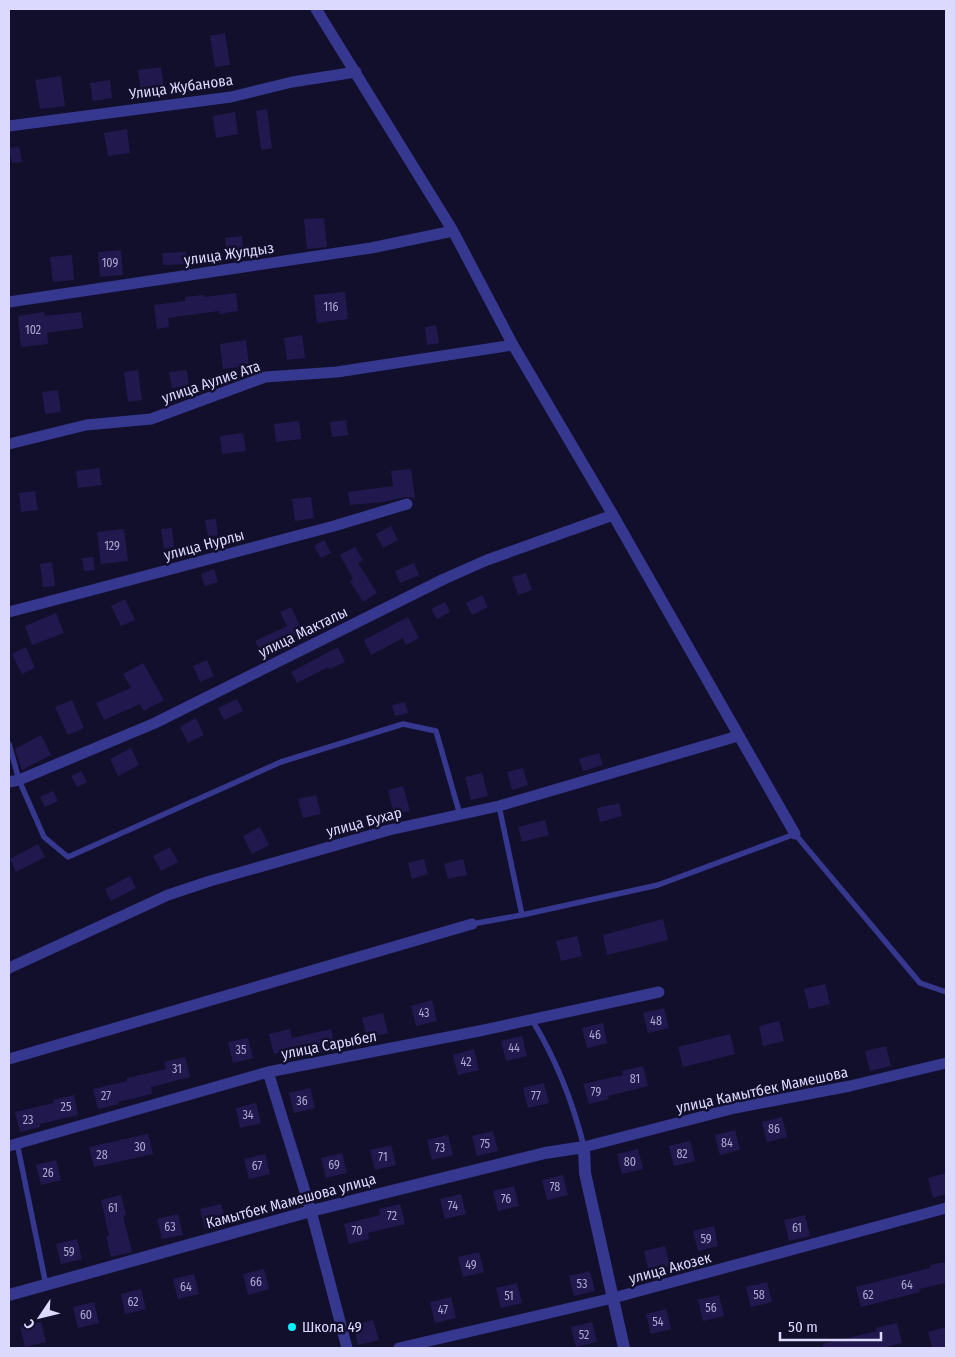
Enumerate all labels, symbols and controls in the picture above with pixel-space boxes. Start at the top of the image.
street label: Улица Жубанова [127,71,234,103]
street label: улица Жулдыз [183,239,275,269]
house number: 109 [102,256,119,270]
house number: 116 [323,300,339,314]
house number: 102 [25,323,41,337]
street label: улица Аулие Ата [159,357,263,407]
street label: улица Нурлы [162,526,246,564]
house number: 129 [104,539,120,553]
street label: улица Макталы [256,603,350,661]
street label: улица Бухар [324,803,404,841]
house number: 43 [418,1006,430,1020]
house number: 48 [650,1014,662,1028]
street label: улица Сарыбел [280,1027,378,1063]
house number: 46 [589,1028,601,1042]
house number: 44 [508,1041,520,1055]
house number: 35 [236,1043,247,1057]
house number: 42 [461,1055,471,1069]
house number: 31 [172,1062,182,1076]
street label: улица Камытбек Мамешова [675,1063,849,1117]
house number: 81 [630,1072,640,1086]
house number: 79 [591,1085,601,1099]
house number: 27 [101,1089,111,1103]
house number: 77 [531,1089,541,1103]
house number: 36 [296,1094,308,1108]
house number: 25 [61,1100,72,1114]
house number: 34 [242,1108,254,1122]
house number: 23 [23,1113,33,1127]
house number: 86 [768,1122,780,1136]
house number: 84 [721,1136,733,1150]
house number: 75 [480,1137,491,1151]
house number: 30 [134,1140,146,1154]
house number: 73 [435,1141,445,1155]
house number: 82 [676,1147,688,1161]
house number: 28 [96,1148,108,1162]
house number: 71 [378,1150,388,1164]
house number: 80 [624,1155,636,1169]
house number: 69 [328,1158,340,1172]
house number: 67 [252,1159,262,1173]
house number: 26 [42,1166,54,1180]
street label: Камытбек Мамешова улица [204,1170,378,1232]
house number: 78 [550,1180,560,1194]
house number: 76 [501,1192,511,1206]
house number: 74 [448,1199,458,1213]
house number: 61 [108,1201,118,1215]
house number: 72 [387,1209,397,1223]
house number: 63 [164,1220,176,1234]
house number: 61 [792,1221,802,1235]
house number: 70 [352,1224,362,1238]
house number: 59 [700,1232,712,1246]
house number: 59 [63,1245,75,1259]
street label: улица Акозек [627,1248,713,1288]
house number: 49 [465,1258,477,1272]
house number: 66 [250,1275,262,1289]
house number: 53 [577,1277,587,1291]
house number: 64 [901,1278,913,1292]
house number: 64 [180,1280,192,1294]
house number: 58 [753,1288,765,1302]
house number: 62 [862,1288,874,1302]
house number: 51 [504,1289,514,1303]
north arrow [15,1292,65,1342]
house number: 62 [127,1295,139,1309]
house number: 56 [705,1301,717,1315]
house number: 47 [438,1303,448,1317]
house number: 60 [80,1308,92,1322]
scale bar [780,1310,881,1342]
house number: 54 [652,1315,664,1329]
text: С [20,1316,39,1332]
place label: Школа 49 [302,1318,362,1336]
text: 50 m [788,1318,818,1336]
marker: Школа 49 [286,1321,298,1333]
house number: 52 [579,1328,589,1342]

